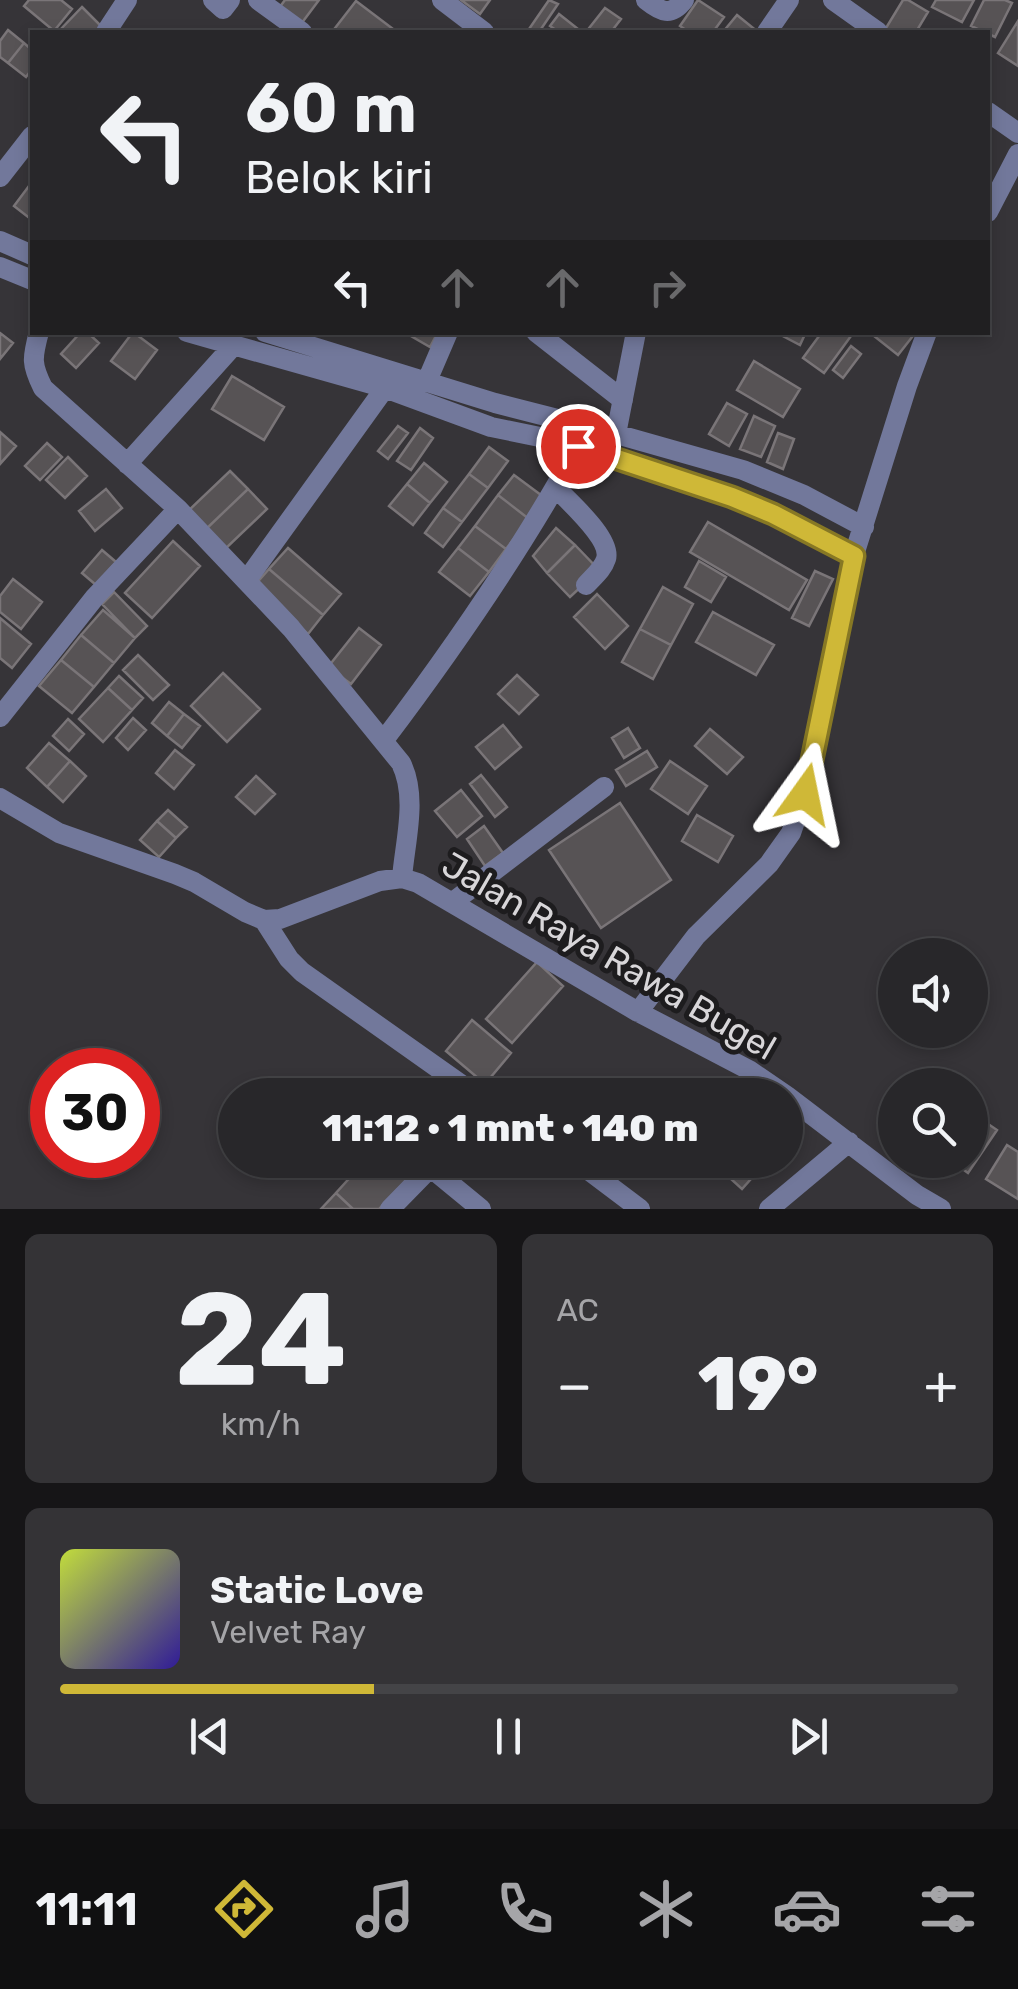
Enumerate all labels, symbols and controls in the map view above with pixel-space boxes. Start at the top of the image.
text: 60 m [245,67,417,150]
icon: left [80,70,210,200]
text: Belok kiri [245,151,433,204]
icon: left [325,260,380,315]
icon: ahead [430,260,485,315]
icon: ahead [535,260,590,315]
icon: right [640,260,695,315]
pin [536,404,621,489]
icon: arrive [551,419,606,474]
position arrow [753,742,857,846]
street label: Jalan Raya Rawa Bugel [435,843,783,1069]
map controls [878,938,988,1178]
button: sound [878,938,988,1048]
speed limit sign: 30 [30,1048,160,1178]
button: search [878,1068,988,1178]
text: 11:12 · 1 mnt · 140 m [323,1105,698,1151]
text: 24 [174,1262,347,1417]
text: AC [557,1291,599,1329]
text: 19° [698,1340,818,1429]
text: − [557,1353,592,1418]
text: + [924,1353,958,1418]
text: km/h [221,1405,301,1443]
text: Static Love [210,1567,424,1613]
text: Velvet Ray [210,1613,366,1651]
icon: previous [182,1709,237,1764]
icon: pause [481,1709,536,1764]
icon: next [781,1709,836,1764]
icon: directions [209,1874,279,1944]
icon: music [350,1874,420,1944]
icon: phone [490,1874,560,1944]
icon: climate [631,1874,701,1944]
icon: car [772,1874,842,1944]
icon: filters [913,1874,983,1944]
text: 11:11 [35,1883,138,1936]

